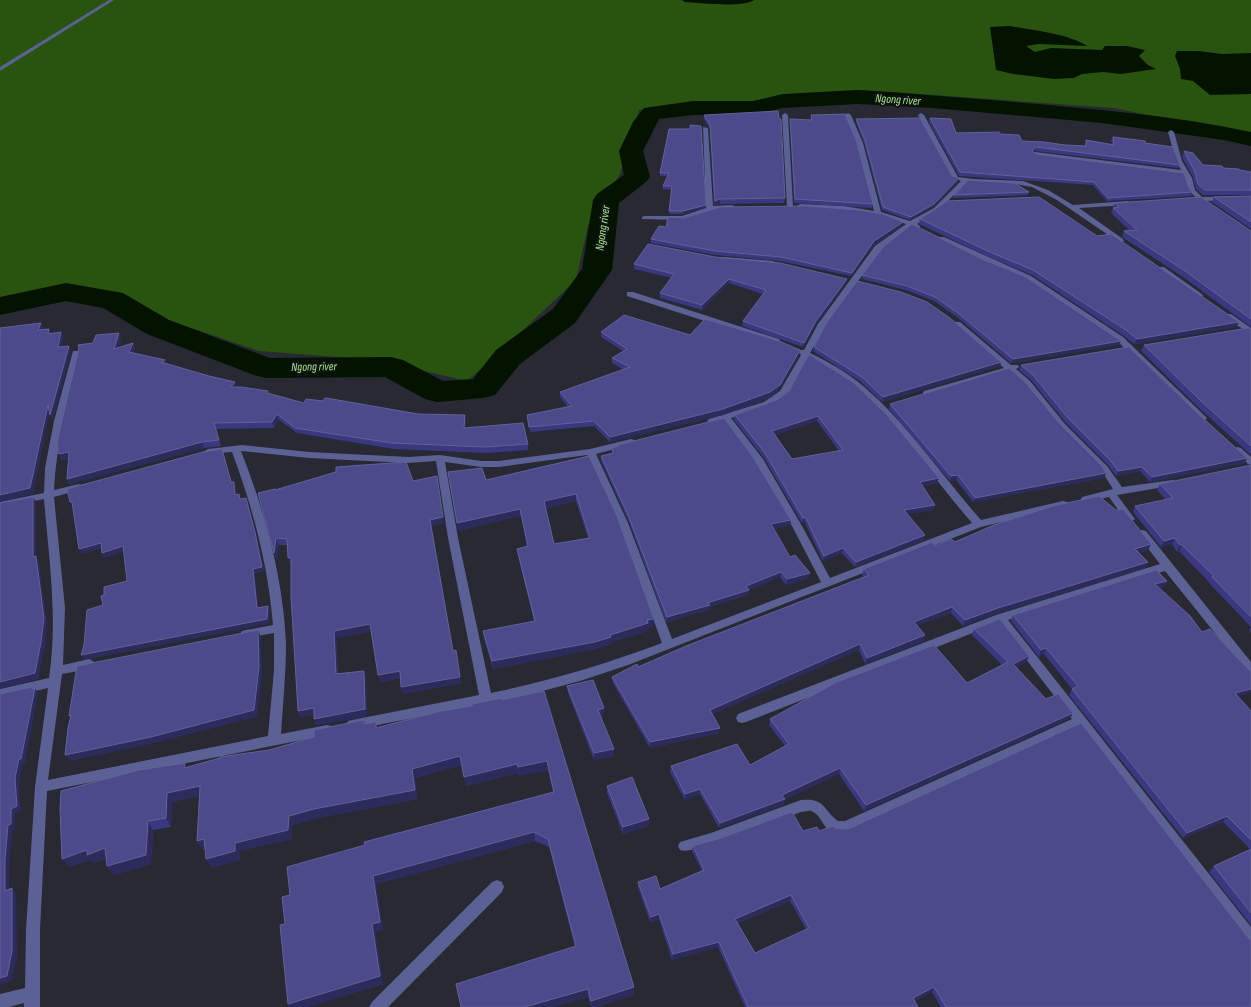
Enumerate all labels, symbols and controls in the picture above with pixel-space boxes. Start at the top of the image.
water label: Ngong river [875,91,922,109]
water label: Ngong river [592,204,614,252]
water label: Ngong river [291,359,338,375]

